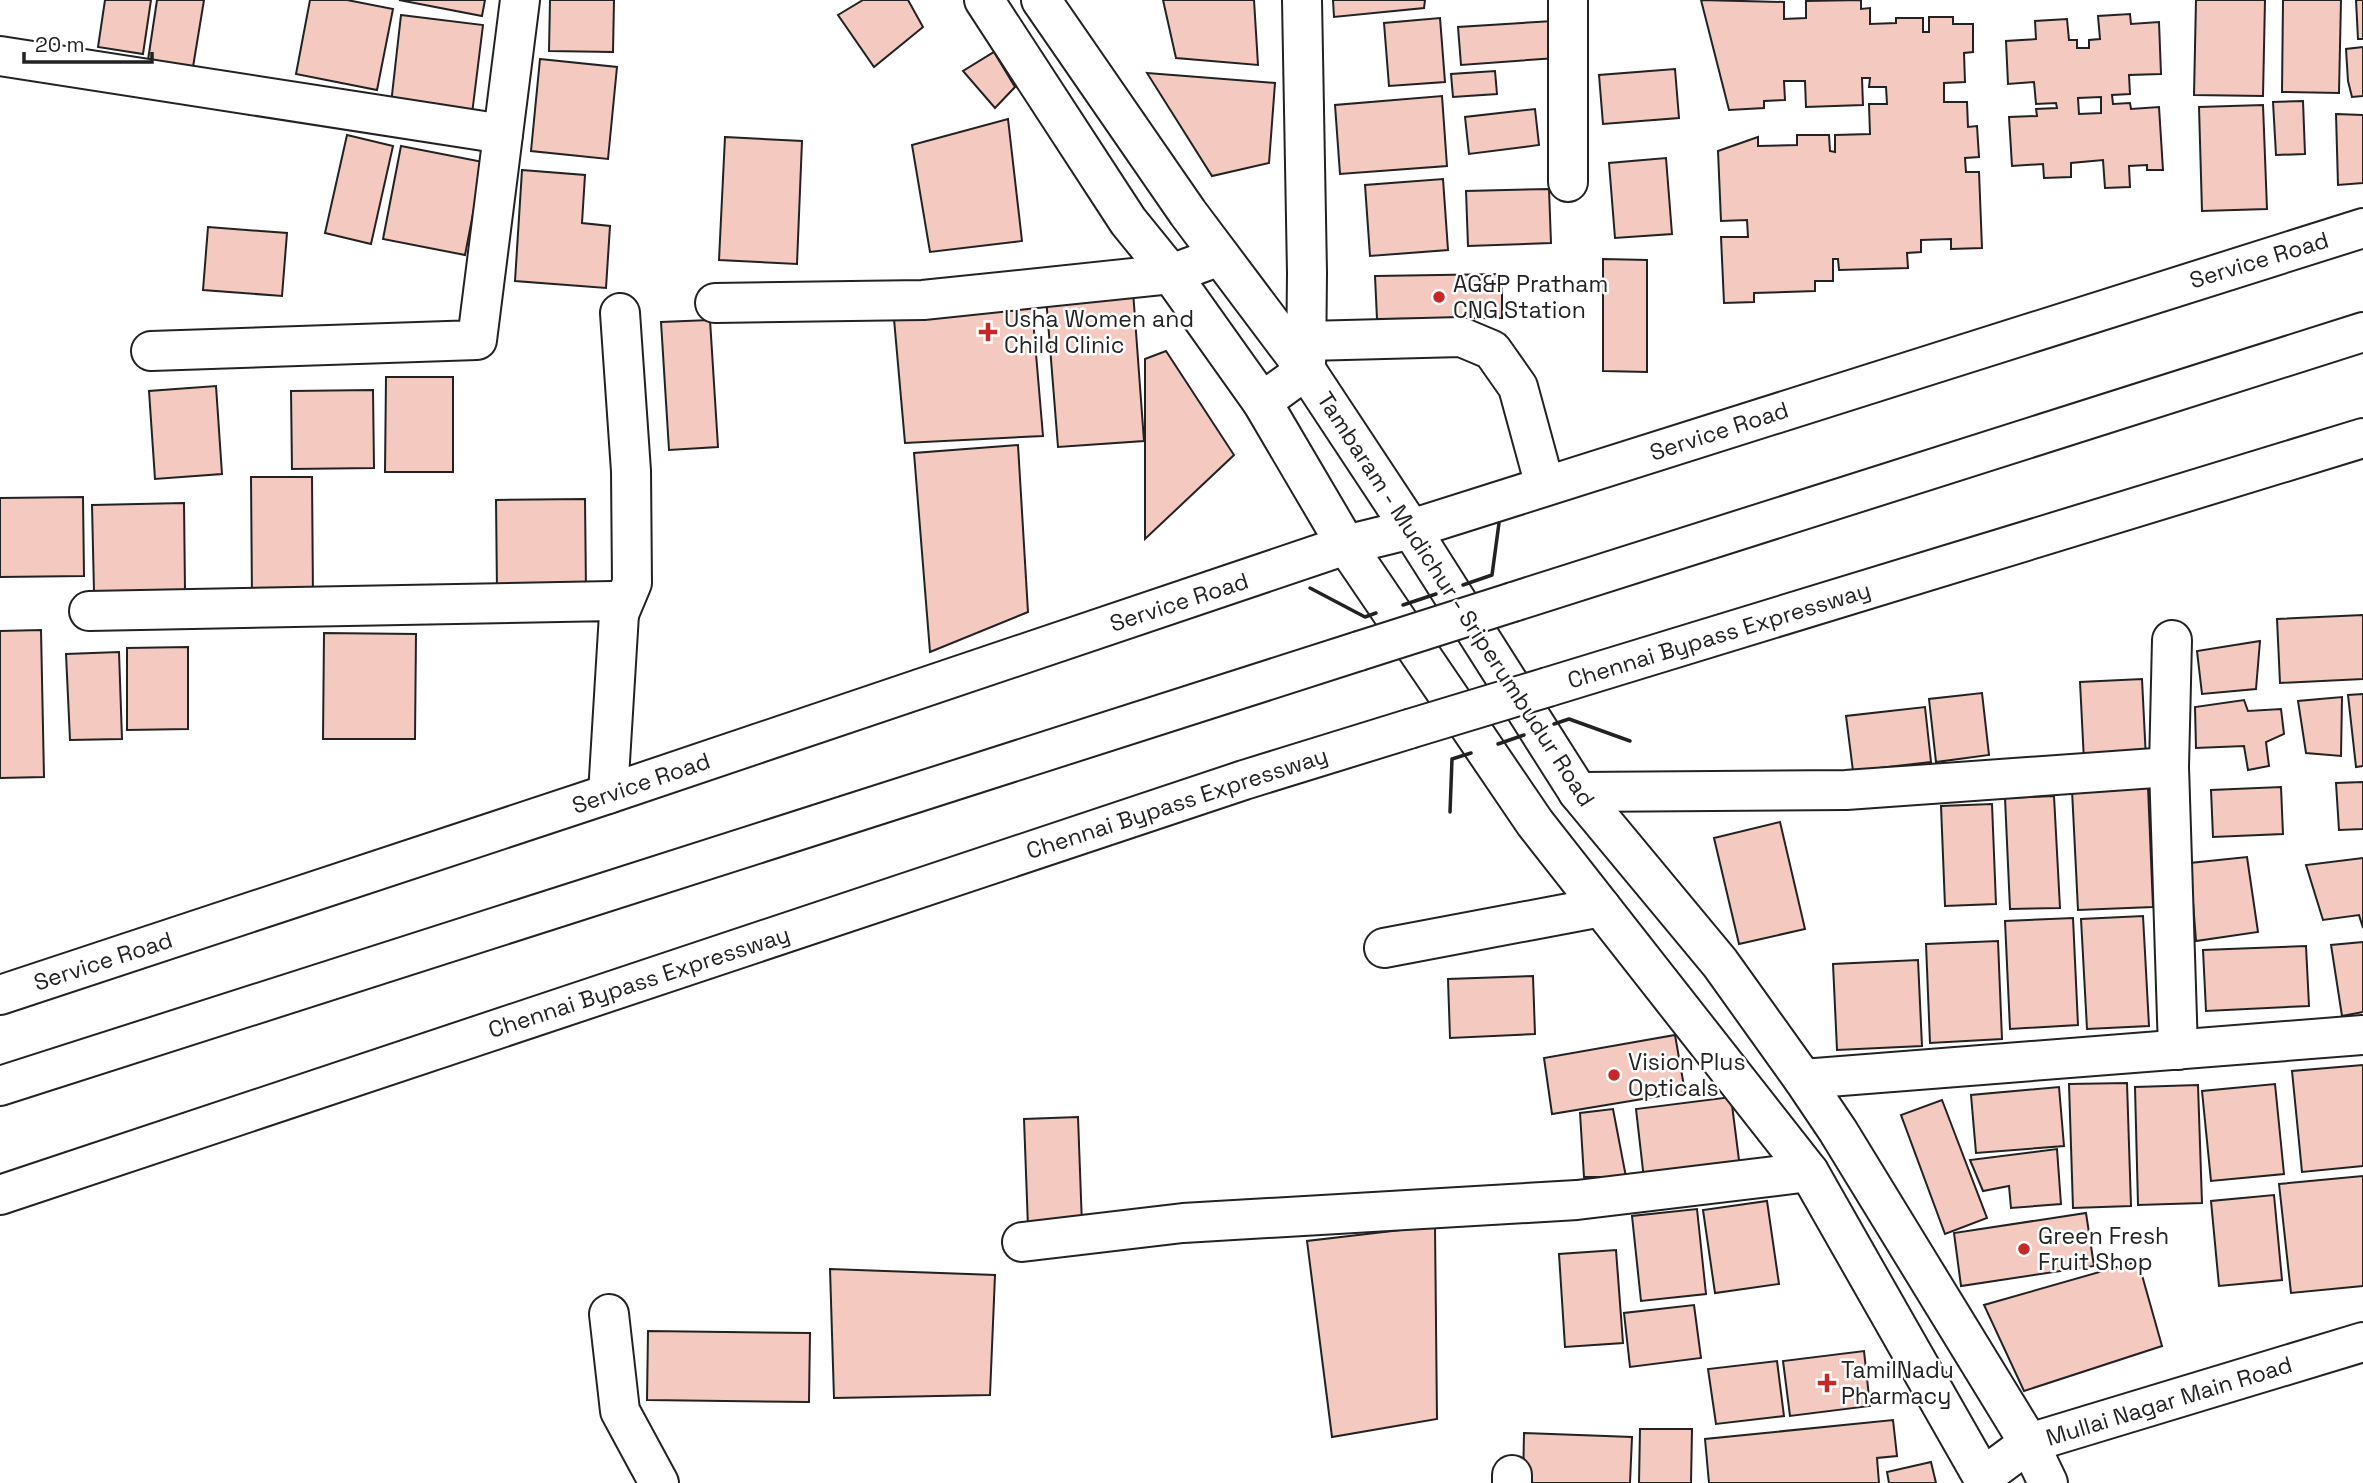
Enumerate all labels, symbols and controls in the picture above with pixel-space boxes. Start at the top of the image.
scale bar [24,21,152,65]
text: 20 m [35,31,85,58]
street label: Service Road [2186,225,2332,295]
place label: AG&P Pratham CNG Station [1453,269,1608,325]
marker: AG&P Pratham CNG Station [1431,289,1447,305]
place label: Usha Women and Child Clinic [1004,304,1194,360]
marker: Usha Women and Child Clinic [978,322,998,342]
street label: Tambaram - Mudichur - Sriperumbudur Road [1310,386,1602,812]
street label: Service Road [1646,394,1792,468]
street label: Service Road [1106,565,1252,639]
street label: Chennai Bypass Expressway [1564,575,1874,695]
street label: Chennai Bypass Expressway [1022,740,1332,866]
street label: Service Road [568,745,714,821]
street label: Chennai Bypass Expressway [484,919,794,1045]
street label: Service Road [30,924,176,998]
place label: Vision Plus Opticals [1628,1047,1746,1103]
marker: Vision Plus Opticals [1606,1067,1622,1083]
place label: Green Fresh Fruit Shop [2038,1221,2169,1277]
marker: Green Fresh Fruit Shop [2016,1241,2032,1257]
street label: Mullai Nagar Main Road [2042,1349,2296,1453]
place label: TamilNadu Pharmacy [1841,1355,1954,1411]
marker: TamilNadu Pharmacy [1819,1375,1835,1391]

